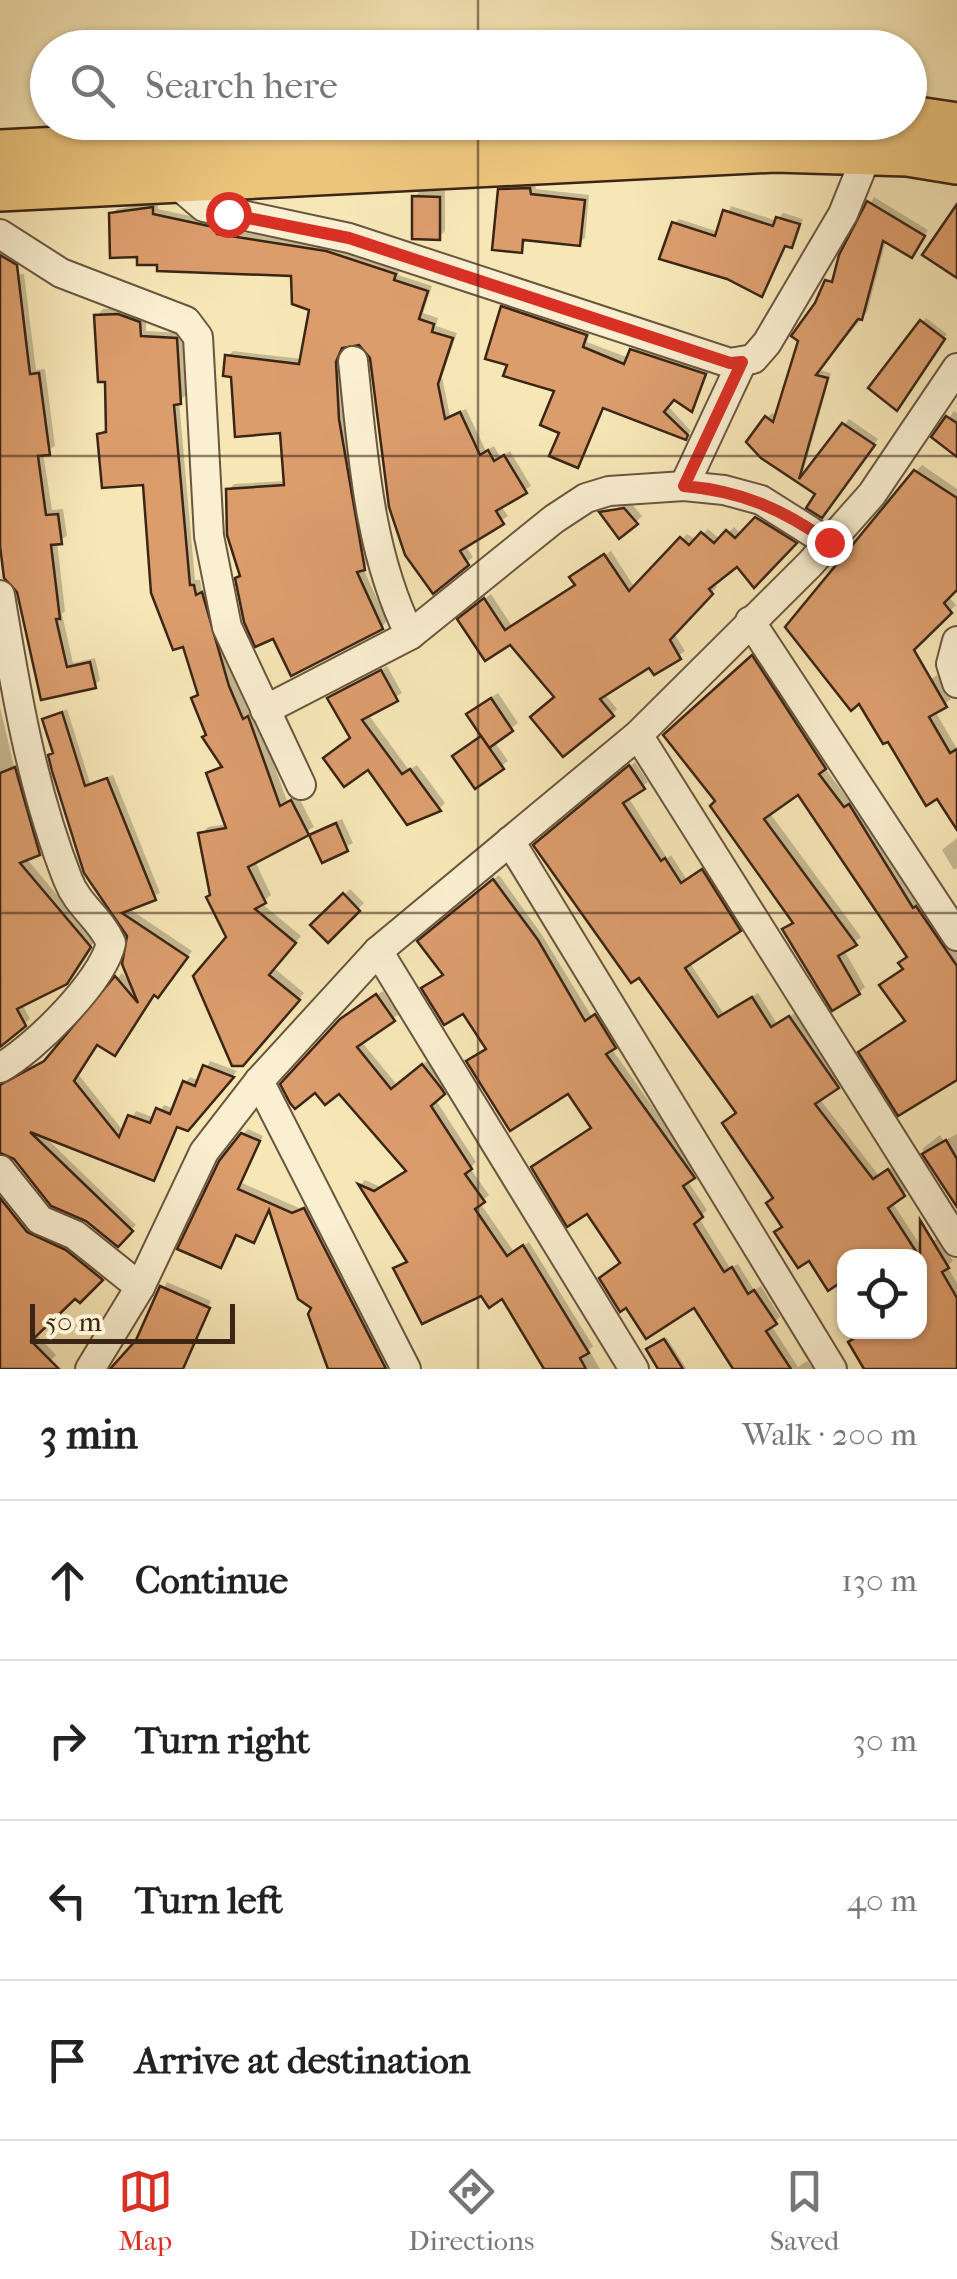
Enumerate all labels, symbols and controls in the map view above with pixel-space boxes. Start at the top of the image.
search box [30,30,927,140]
icon: search [65,58,120,113]
text: Search here [145,63,338,108]
route start [206,192,252,238]
route end [807,520,853,566]
map controls [837,1249,927,1339]
button: locate [837,1249,927,1339]
scale bar [30,1299,235,1344]
text: 50 m [45,1305,102,1338]
text: 3 min [40,1410,138,1459]
text: Walk · 200 m [742,1416,917,1453]
icon: ahead [40,1553,95,1608]
text: Continue [135,1558,288,1603]
text: 130 m [841,1562,917,1599]
icon: right [40,1713,95,1768]
text: Turn right [135,1718,310,1763]
text: 30 m [853,1722,917,1759]
icon: left [40,1873,95,1928]
text: Turn left [135,1878,283,1923]
text: 40 m [847,1882,917,1919]
icon: arrive [40,2033,95,2088]
text: Arrive at destination [135,2038,471,2083]
tab: Map [118,2164,173,2257]
tab: Directions [408,2164,534,2257]
tab: Saved [770,2164,839,2257]

